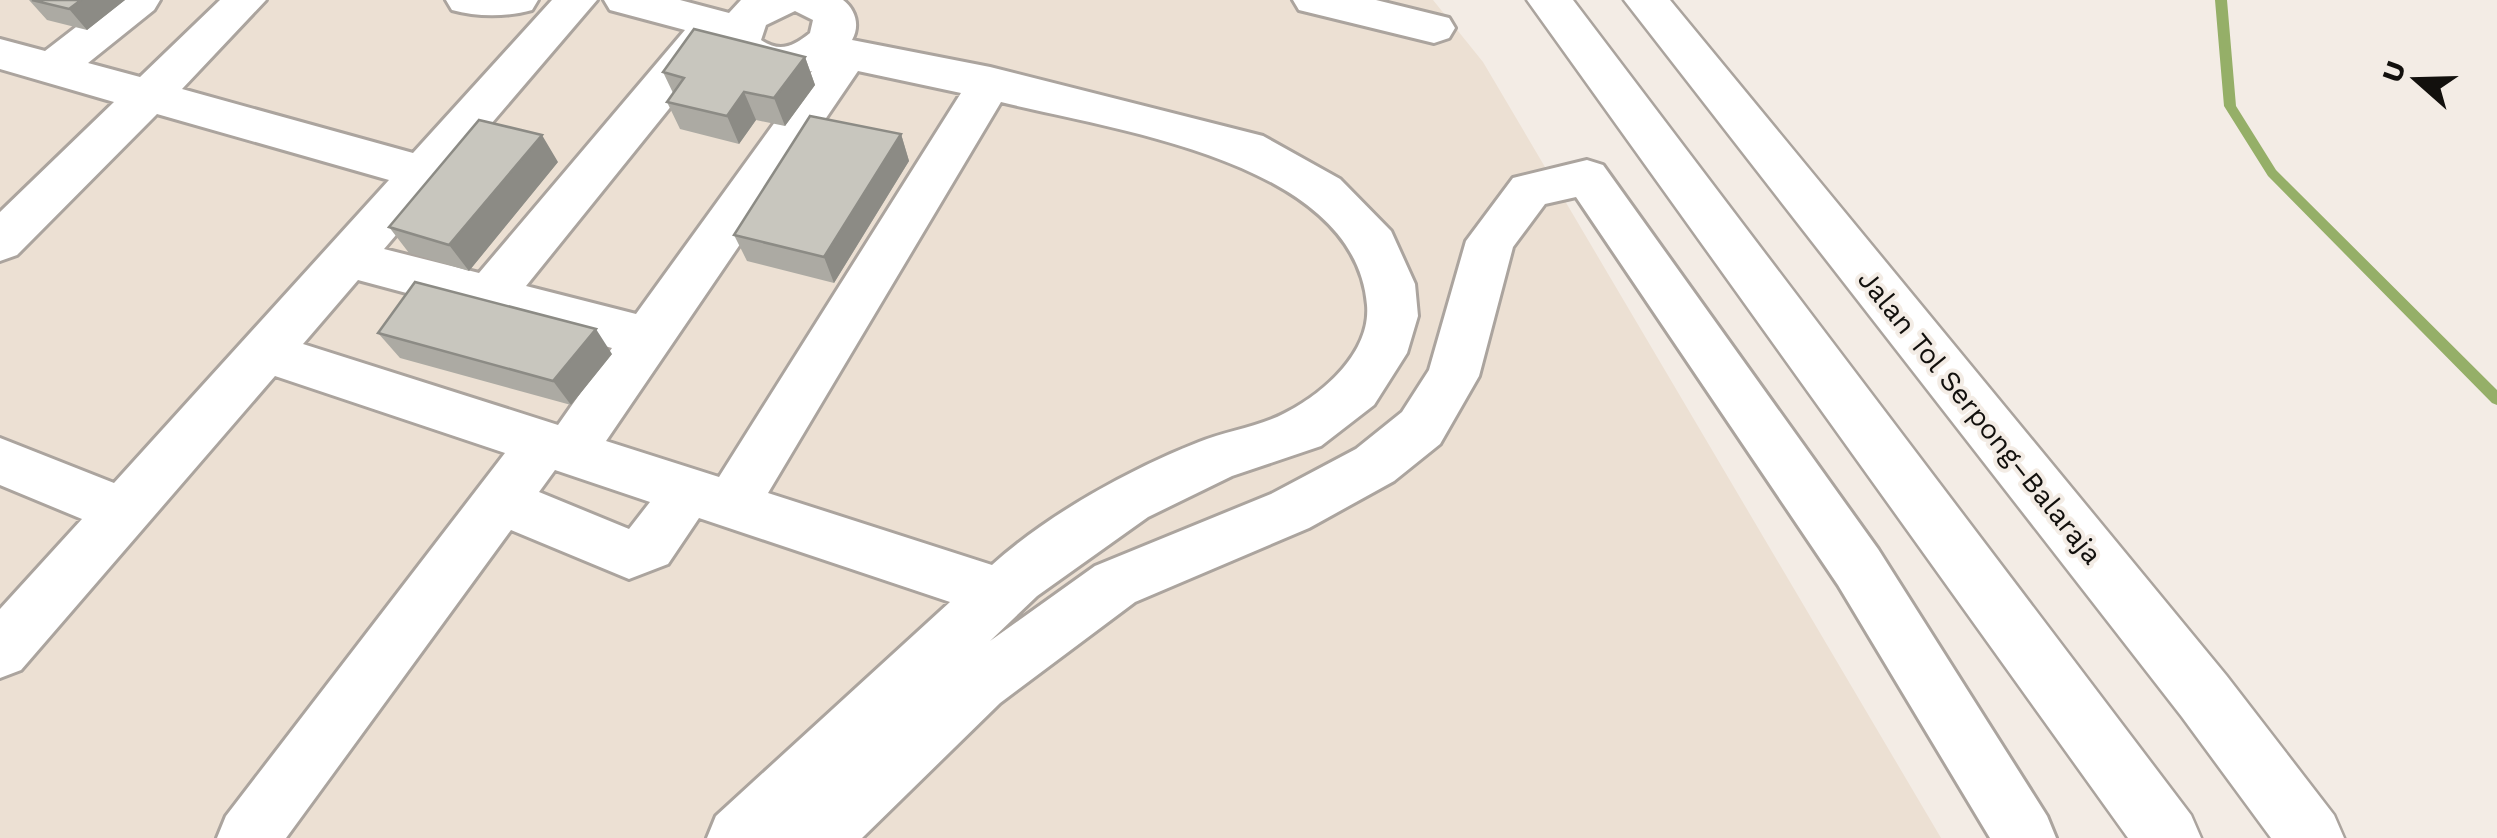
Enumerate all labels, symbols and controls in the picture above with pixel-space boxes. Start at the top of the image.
north arrow [2367,30,2467,130]
text: U [2375,57,2413,87]
street label: Jalan Tol Serpong–Balaraja [1851,263,2109,571]

